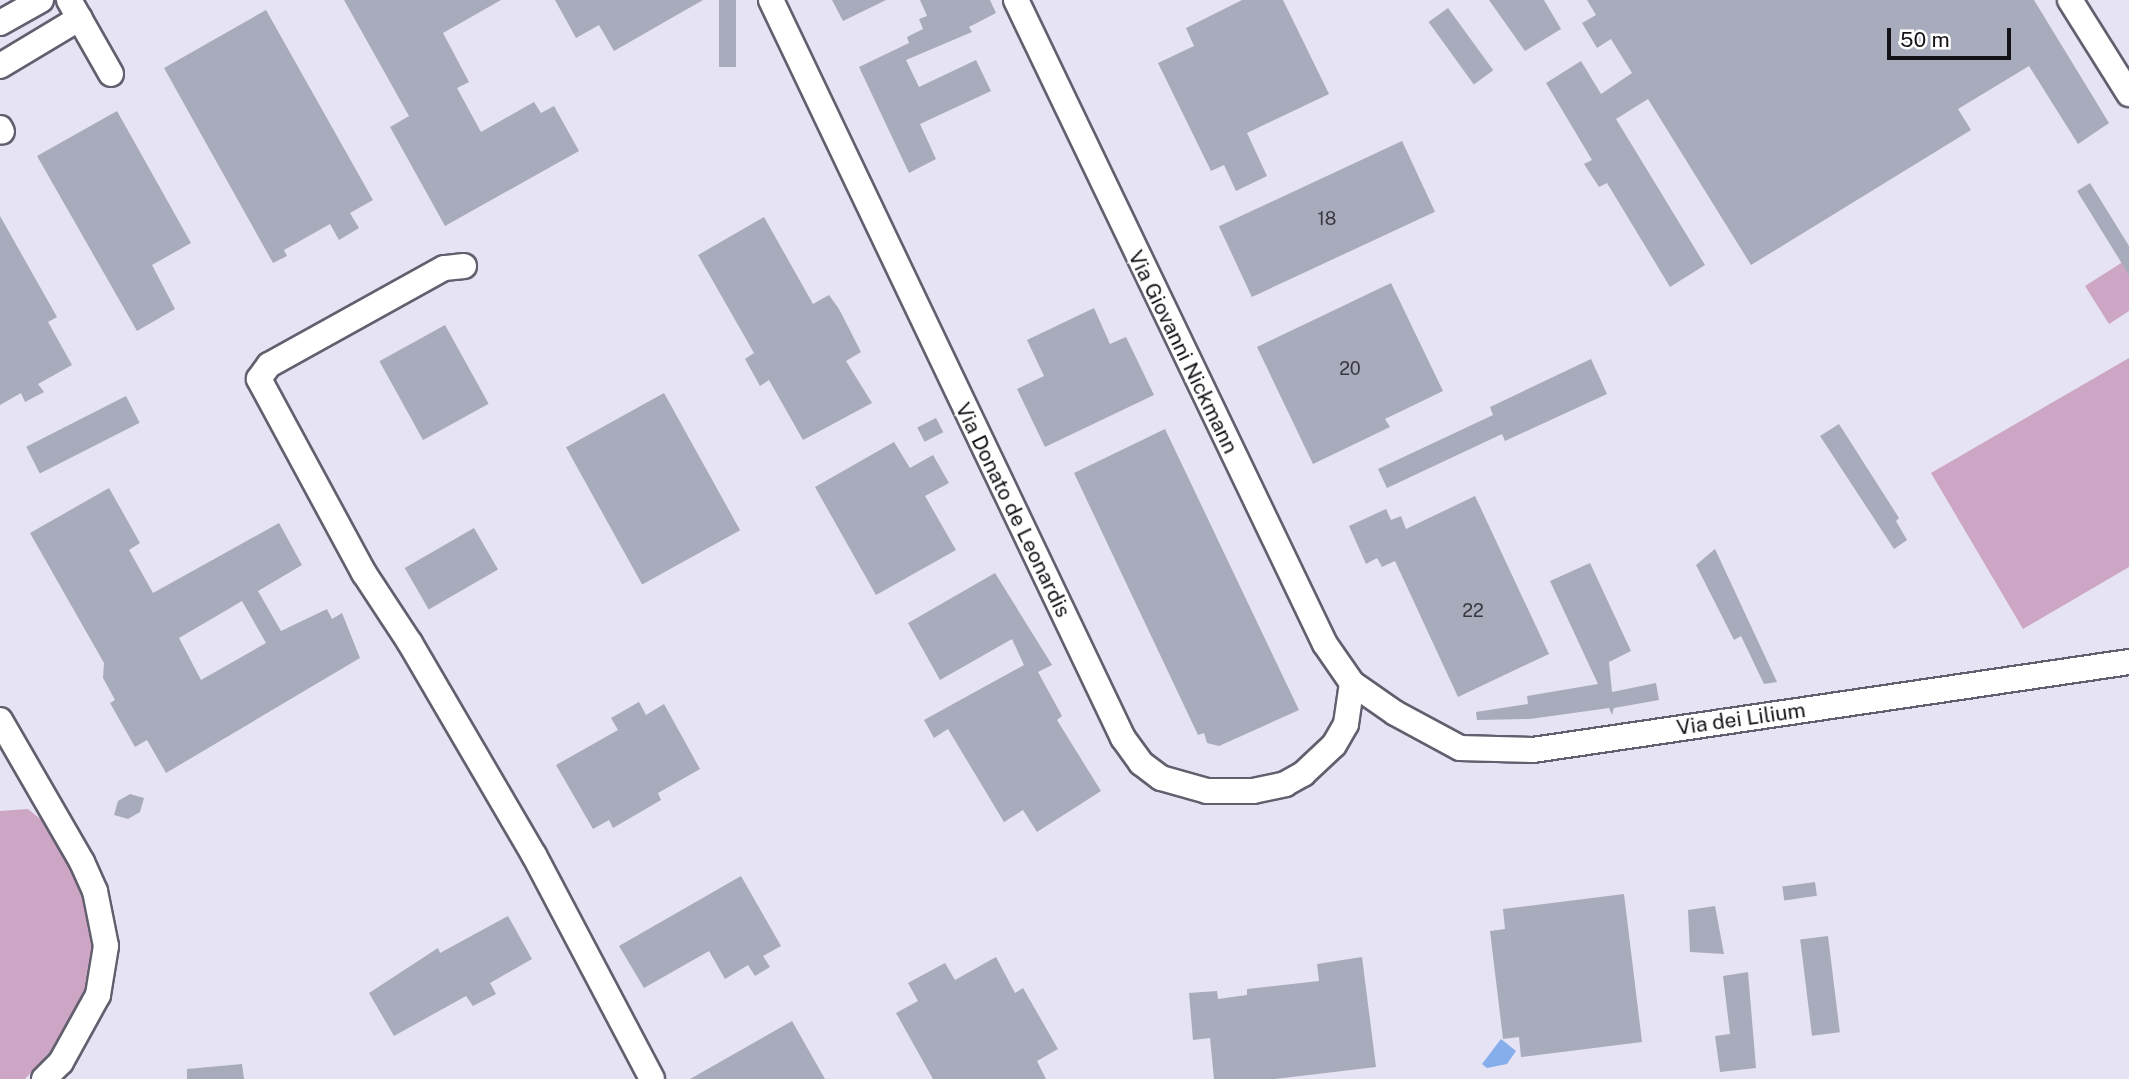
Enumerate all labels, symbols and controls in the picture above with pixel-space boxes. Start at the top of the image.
scale bar [1891,14,2015,58]
text: 50 m [1900,27,1950,52]
house number: 18 [1318,208,1336,230]
street label: Via Giovanni Nickmann [1123,246,1243,458]
house number: 20 [1339,358,1361,380]
street label: Via Donato de Leonardis [950,399,1076,621]
house number: 22 [1462,600,1484,622]
street label: Via dei Lilium [1675,697,1807,741]

